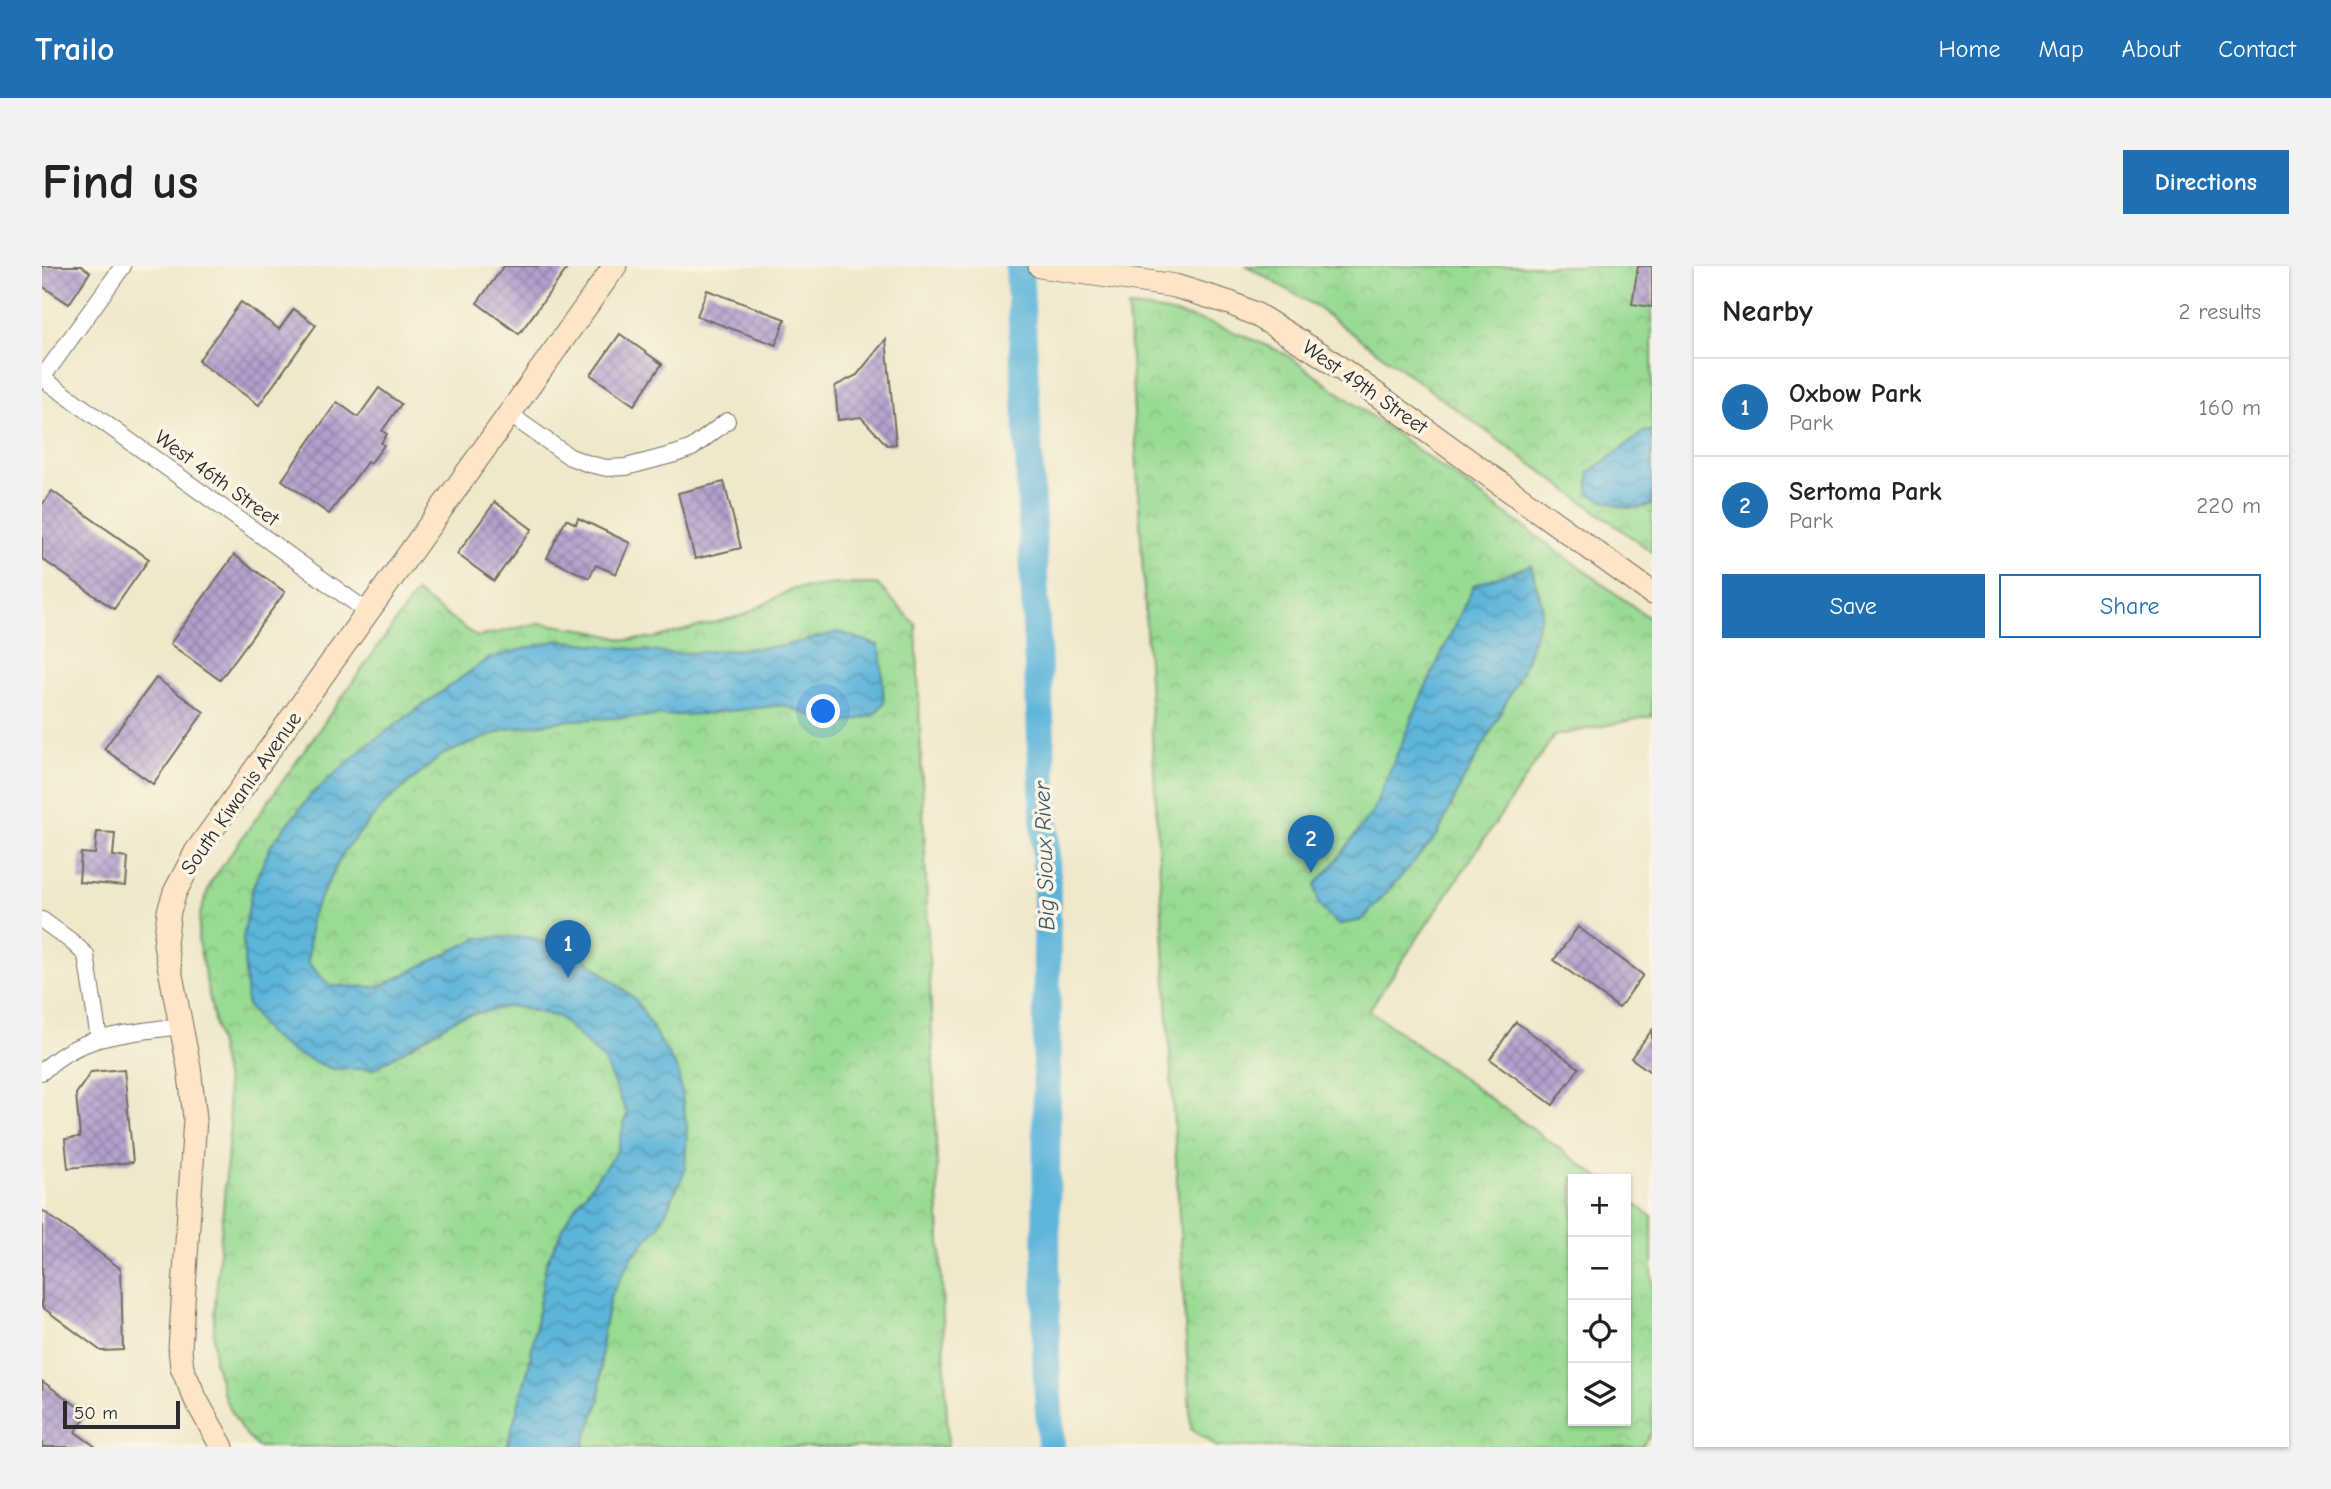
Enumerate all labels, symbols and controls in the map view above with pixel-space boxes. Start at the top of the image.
text: Trailo [35,30,114,68]
text: Home [1939,35,2000,63]
text: Map [2038,35,2084,63]
text: About [2122,35,2180,63]
text: Contact [2218,35,2296,63]
button: Directions [2123,150,2289,214]
text: Find us [42,154,198,210]
text: Nearby [1722,294,1813,329]
text: 2 results [2179,298,2261,325]
street label: West 49th Street [1298,335,1433,440]
text: Oxbow Park [1789,379,1922,409]
text: 1 [1740,394,1750,421]
text: 160 m [2199,394,2261,421]
text: Park [1789,409,1833,436]
street label: West 46th Street [150,425,285,532]
text: Sertoma Park [1789,477,1942,507]
text: 2 [1739,492,1751,519]
text: 220 m [2196,492,2261,519]
text: Park [1789,507,1833,534]
button: Save [1722,574,1985,638]
button: Share [1999,574,2261,638]
your location [806,694,840,728]
street label: South Kiwanis Avenue [176,707,306,879]
water label: Big Sioux River [1028,780,1061,931]
pin: 2 [1288,815,1334,873]
pin: 1 [545,920,591,978]
map controls [1568,1174,1631,1426]
button: + [1568,1174,1631,1237]
button: − [1568,1237,1631,1300]
button: locate [1568,1300,1631,1363]
button: layers [1568,1363,1631,1426]
scale bar [63,1398,180,1430]
text: 50 m [74,1402,118,1424]

